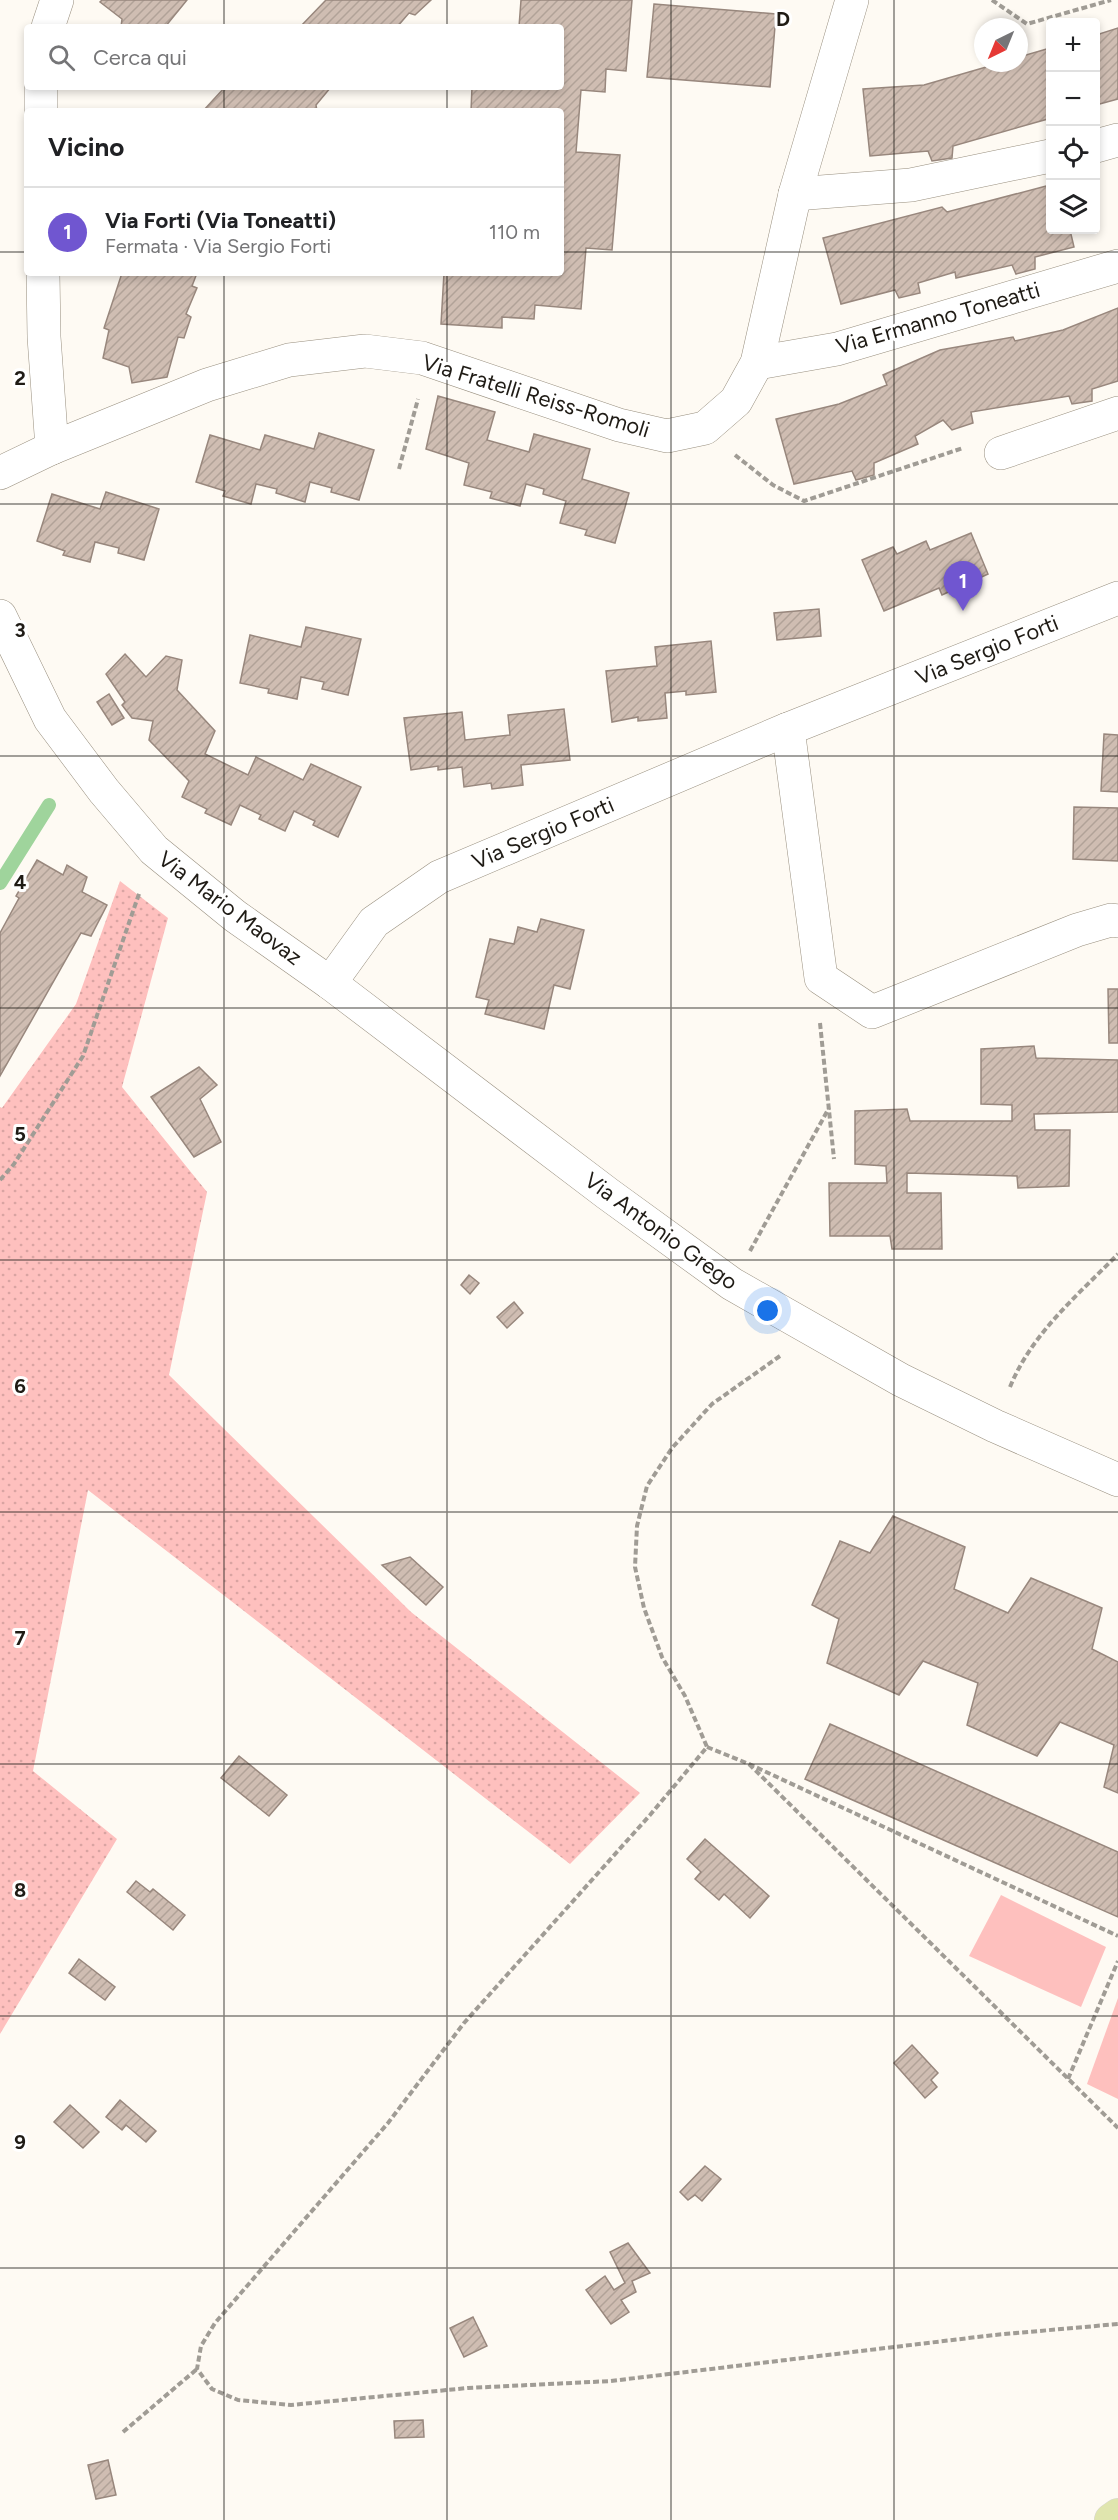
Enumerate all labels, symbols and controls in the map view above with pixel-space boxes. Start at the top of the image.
text: D [776,7,790,31]
north arrow [974,18,1028,72]
map controls [1046,18,1100,234]
button: + [1046,18,1100,72]
search box [24,24,564,90]
icon: search [45,41,78,74]
text: Cerca qui [93,44,187,71]
button: − [1046,72,1100,126]
button: locate [1046,126,1100,180]
text: Vicino [48,131,124,163]
button: layers [1046,180,1100,234]
text: Via Forti (Via Toneatti) [105,207,336,234]
text: 1 [63,220,72,244]
text: 110 m [489,220,540,244]
text: Fermata · Via Sergio Forti [105,234,331,258]
street label: Via Ermanno Toneatti [833,276,1043,360]
street label: Via Fratelli Reiss-Romoli [419,349,653,443]
text: 2 [14,366,26,390]
pin: 1 [944,562,982,611]
street label: Via Sergio Forti [912,609,1062,691]
text: 3 [14,618,26,642]
street label: Via Sergio Forti [468,791,618,875]
street label: Via Mario Maovaz [153,845,307,971]
text: 4 [14,870,27,894]
text: 5 [14,1122,26,1146]
street label: Via Antonio Grego [579,1166,743,1296]
your location [753,1296,782,1325]
text: 6 [14,1374,26,1398]
text: 7 [14,1626,26,1650]
text: 8 [14,1878,26,1902]
text: 9 [14,2130,26,2154]

